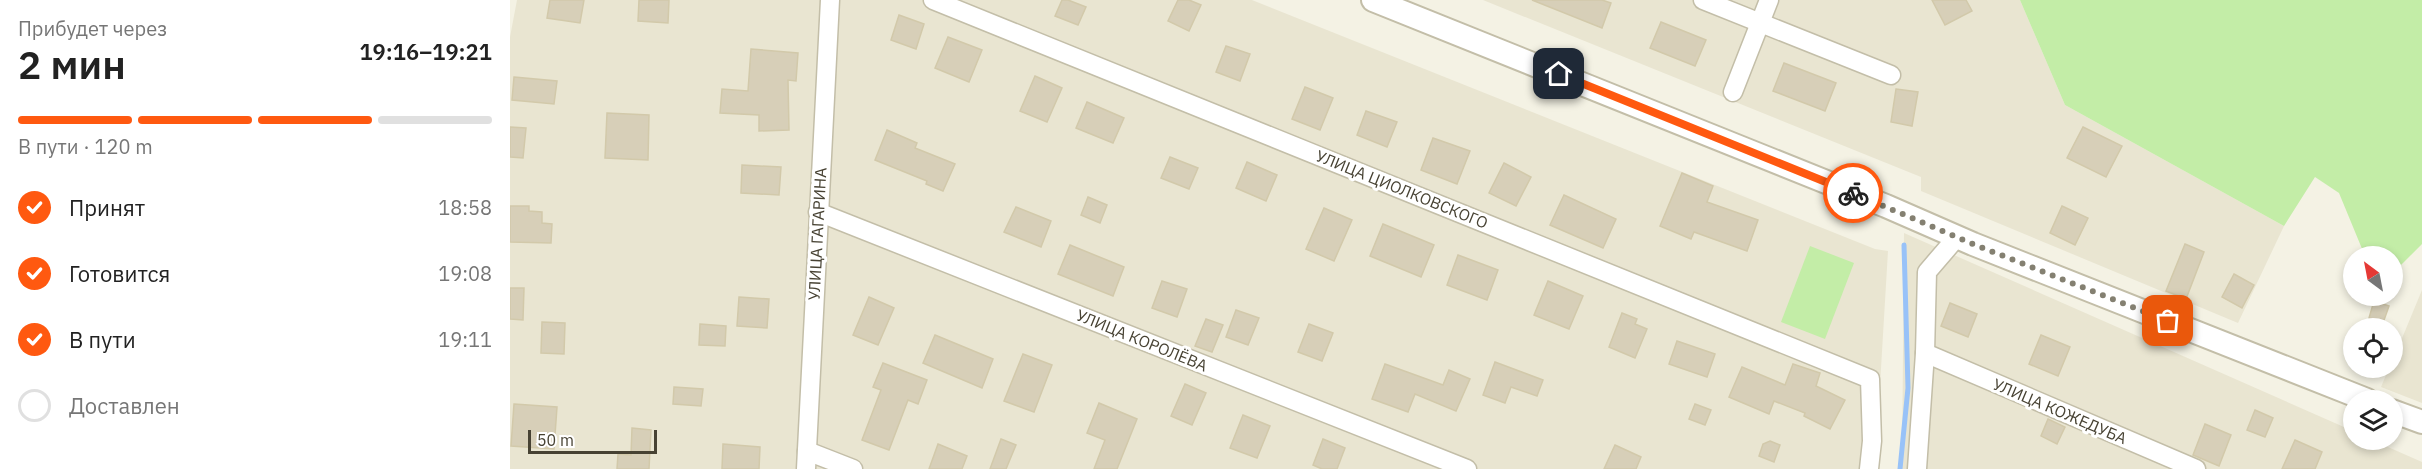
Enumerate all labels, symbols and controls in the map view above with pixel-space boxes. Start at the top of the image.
text: Прибудет через [18,15,167,42]
text: 19:16–19:21 [359,37,492,66]
text: 2 мин [18,39,126,90]
pin [1533,48,1584,99]
icon: home [1542,57,1575,90]
text: В пути · 120 m [18,133,153,160]
street label: УЛИЦА ЦИОЛКОВСКОГО [1313,145,1491,233]
courier [1823,163,1883,223]
street label: УЛИЦА ГАГАРИНА [804,167,830,301]
icon: bike [1837,177,1870,210]
icon: check [18,191,51,224]
text: Принят [69,193,145,222]
text: 18:58 [438,194,492,221]
north arrow [2343,246,2403,306]
map controls [2343,246,2403,450]
icon: check [18,257,51,290]
text: Готовится [69,259,170,288]
text: 19:08 [438,260,492,287]
pin [2142,295,2193,346]
icon: bag [2151,304,2184,337]
street label: УЛИЦА КОРОЛЁВА [1073,305,1211,375]
button: locate [2343,318,2403,378]
icon: check [18,323,51,356]
text: В пути [69,325,136,354]
text: 19:11 [438,326,492,353]
street label: УЛИЦА КОЖЕДУБА [1990,374,2130,448]
button: layers [2343,390,2403,450]
text: Доставлен [69,391,180,420]
scale bar [528,427,657,454]
text: 50 m [537,430,574,450]

